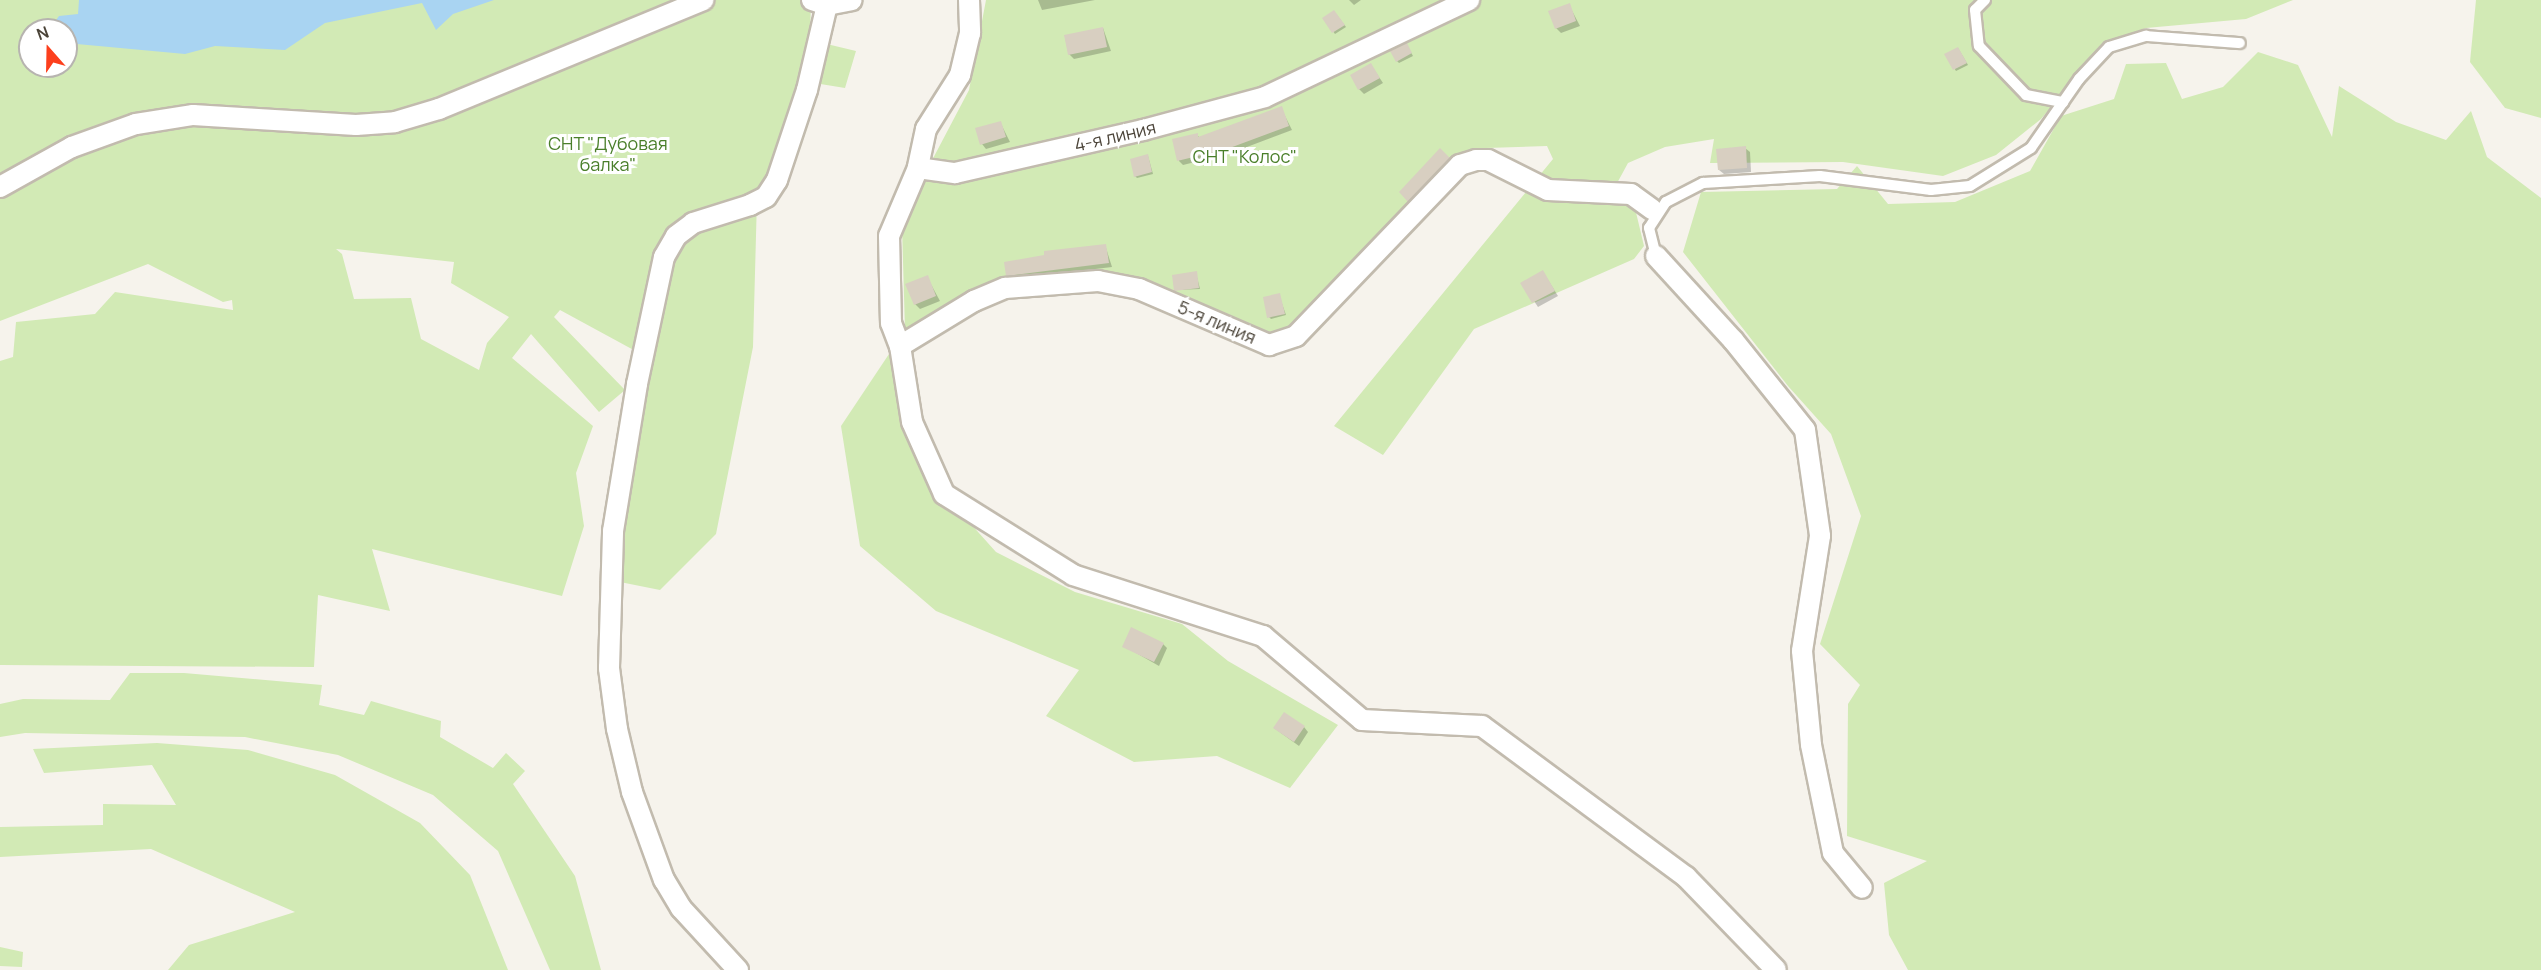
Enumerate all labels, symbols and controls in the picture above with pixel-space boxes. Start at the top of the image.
north arrow [18,18,78,78]
text: N [33,21,52,45]
street label: 4-я линия [1072,116,1158,156]
park label: СНТ "Дубовая балка" [548,133,668,176]
park label: СНТ "Колос" [1193,145,1297,167]
street label: 5-я линия [1175,296,1259,348]

